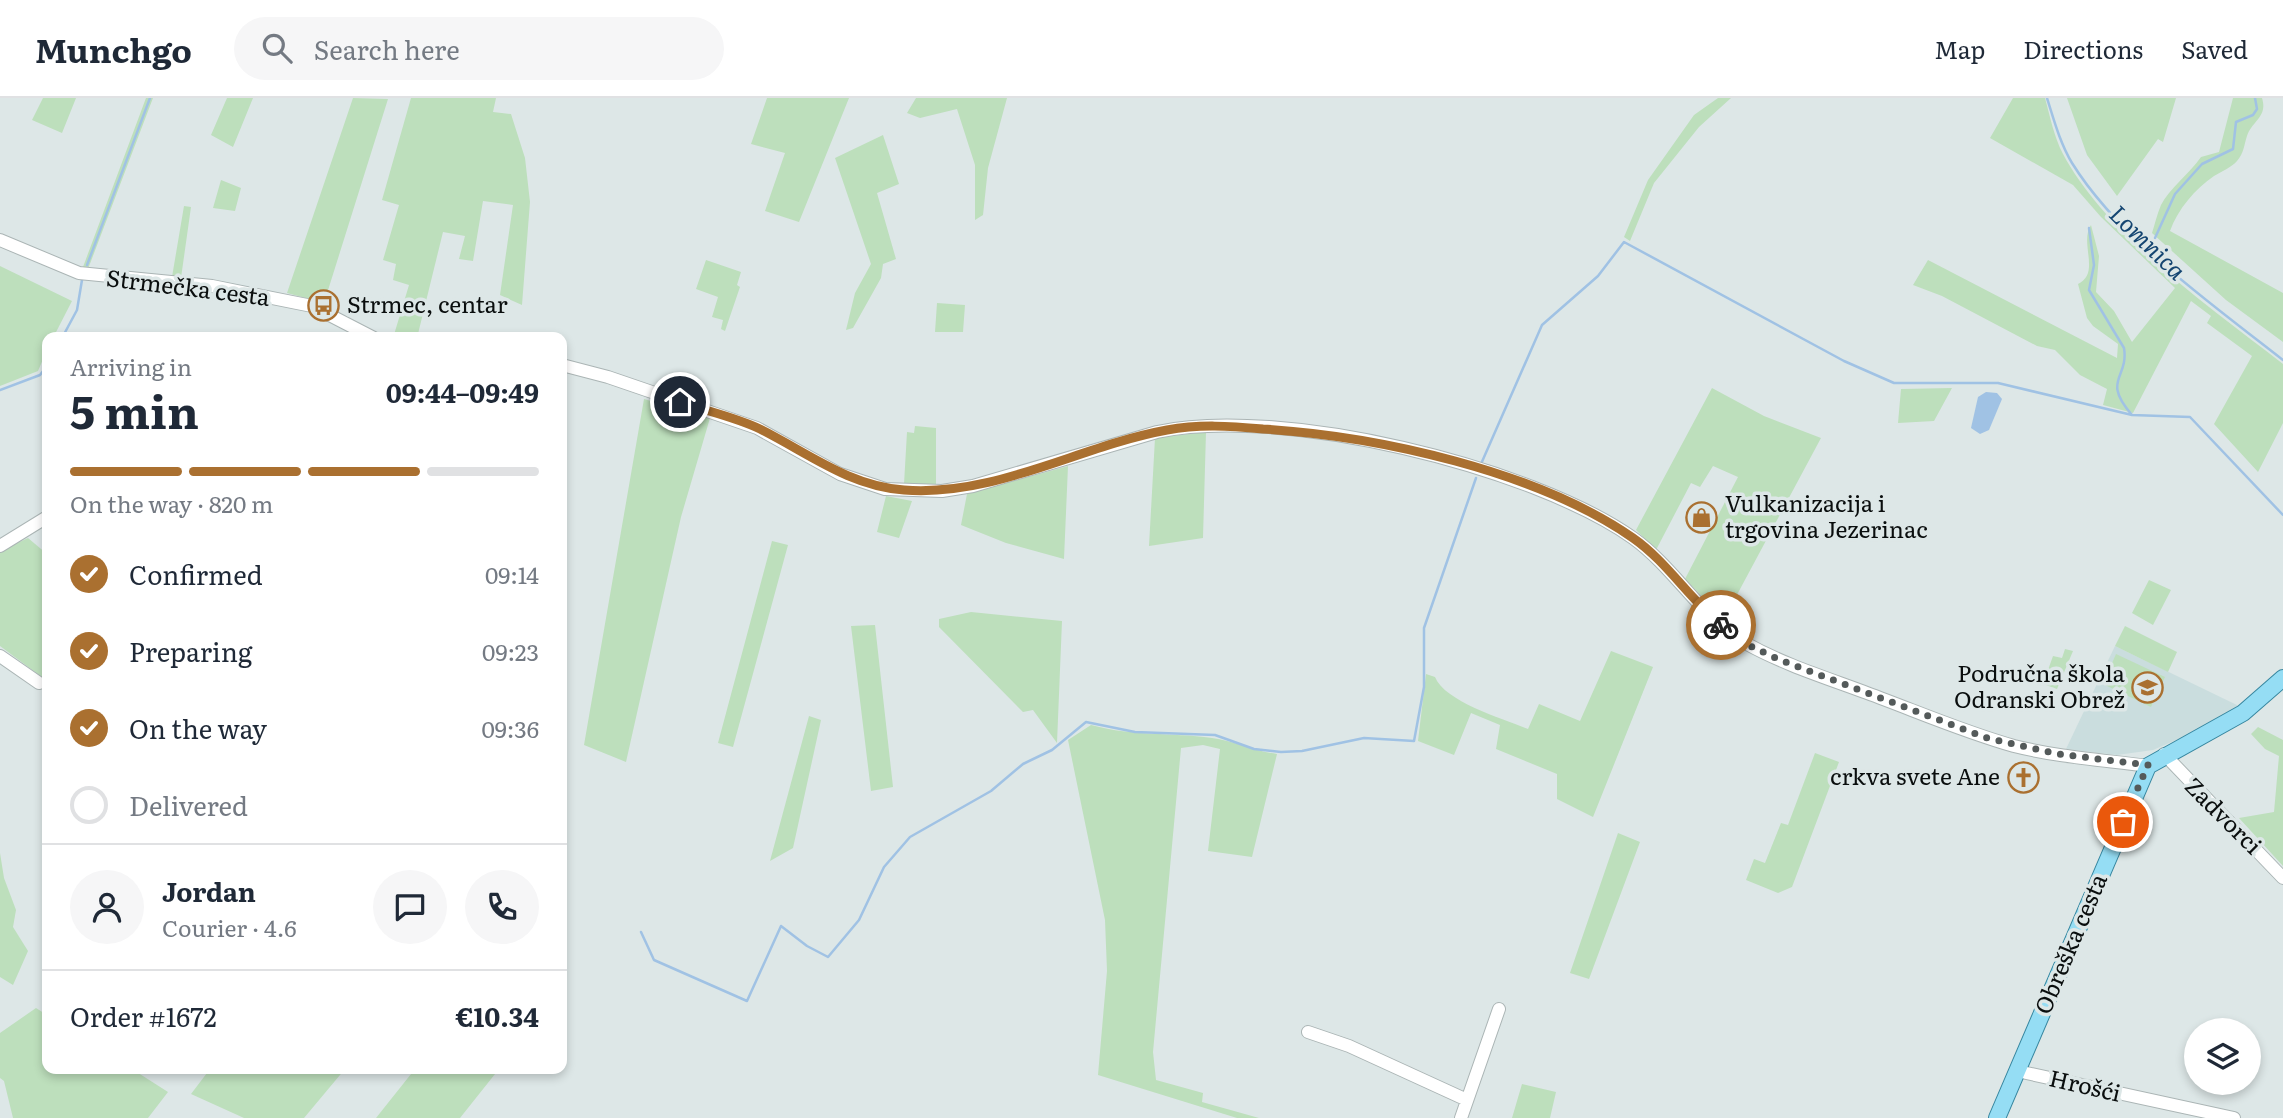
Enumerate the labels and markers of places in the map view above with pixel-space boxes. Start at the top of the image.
place label: Strmec, centar [347,286,508,320]
bus stop icon: Strmec, centar [307,288,341,322]
pin [650,372,710,432]
place label: Vulkanizacija i trgovina Jezerinac [1725,485,1928,545]
shop icon: Vulkanizacija i trgovina Jezerinac [1685,500,1719,534]
place label: Područna škola Odranski Obrež [1954,655,2126,715]
school or university icon: Područna škola Odranski Obrež [2131,670,2165,704]
place label: crkva svete Ane [1830,758,2000,792]
church icon: crkva svete Ane [2006,760,2040,794]
pin [2093,792,2153,852]

